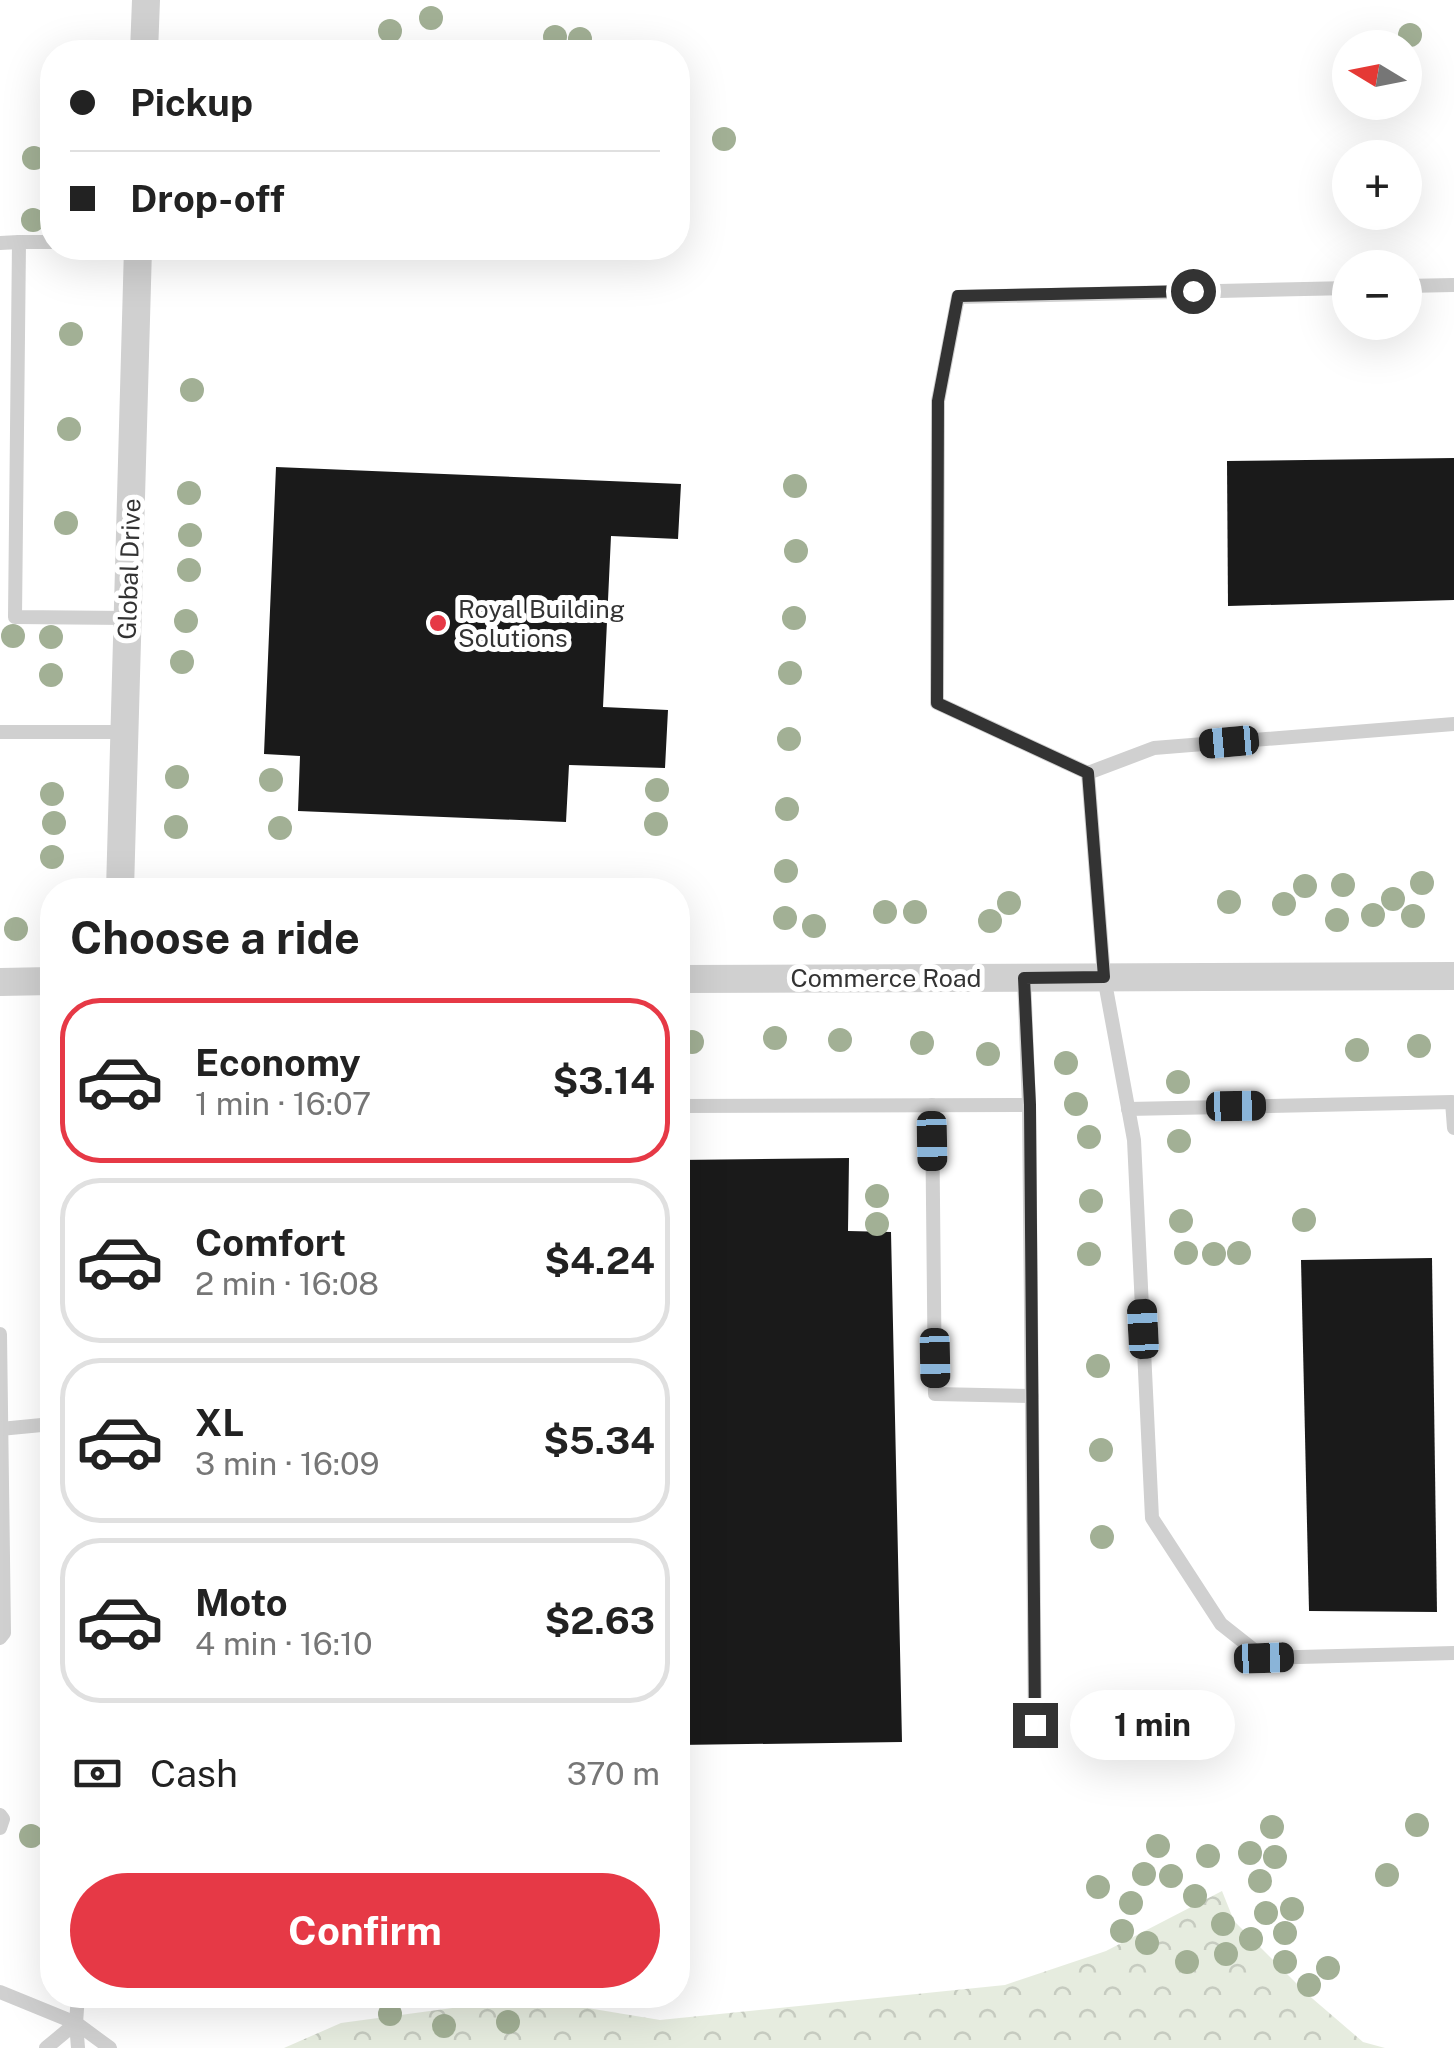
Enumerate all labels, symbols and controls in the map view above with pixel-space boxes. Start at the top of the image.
north arrow [1332,30,1422,120]
map controls [1332,30,1422,340]
text: Pickup [130,80,253,125]
button: + [1332,140,1422,230]
text: Drop-off [130,176,285,221]
button: − [1332,250,1422,340]
route start [1171,269,1216,314]
street label: Global Drive [112,498,146,640]
place label: Royal Building Solutions [458,594,625,653]
marker: Royal Building Solutions [427,612,449,634]
car [1198,724,1260,760]
text: Choose a ride [70,911,360,964]
street label: Commerce Road [790,963,982,993]
icon: car [75,1036,165,1126]
text: Economy [195,1040,361,1085]
text: $3.14 [552,1058,655,1103]
text: 1 min · 16:07 [195,1085,371,1122]
car [1206,1090,1266,1122]
car [916,1111,948,1171]
icon: car [75,1216,165,1306]
text: Comfort [195,1220,346,1265]
text: $4.24 [544,1238,655,1283]
text: 2 min · 16:08 [195,1265,379,1302]
car [1126,1298,1160,1360]
car [919,1328,951,1388]
icon: car [75,1396,165,1486]
text: XL [195,1400,244,1445]
text: $5.34 [543,1418,655,1463]
text: 3 min · 16:09 [195,1445,379,1482]
icon: car [75,1576,165,1666]
text: Moto [195,1580,288,1625]
text: $2.63 [545,1598,655,1643]
text: 4 min · 16:10 [195,1625,373,1662]
car [1233,1642,1295,1674]
callout: 1 min [1070,1690,1235,1760]
route end [1013,1703,1058,1748]
text: 1 min [1114,1706,1191,1743]
icon: cash [70,1746,125,1801]
text: Cash [150,1751,238,1796]
text: 370 m [567,1755,660,1792]
button: Confirm [70,1873,660,1988]

